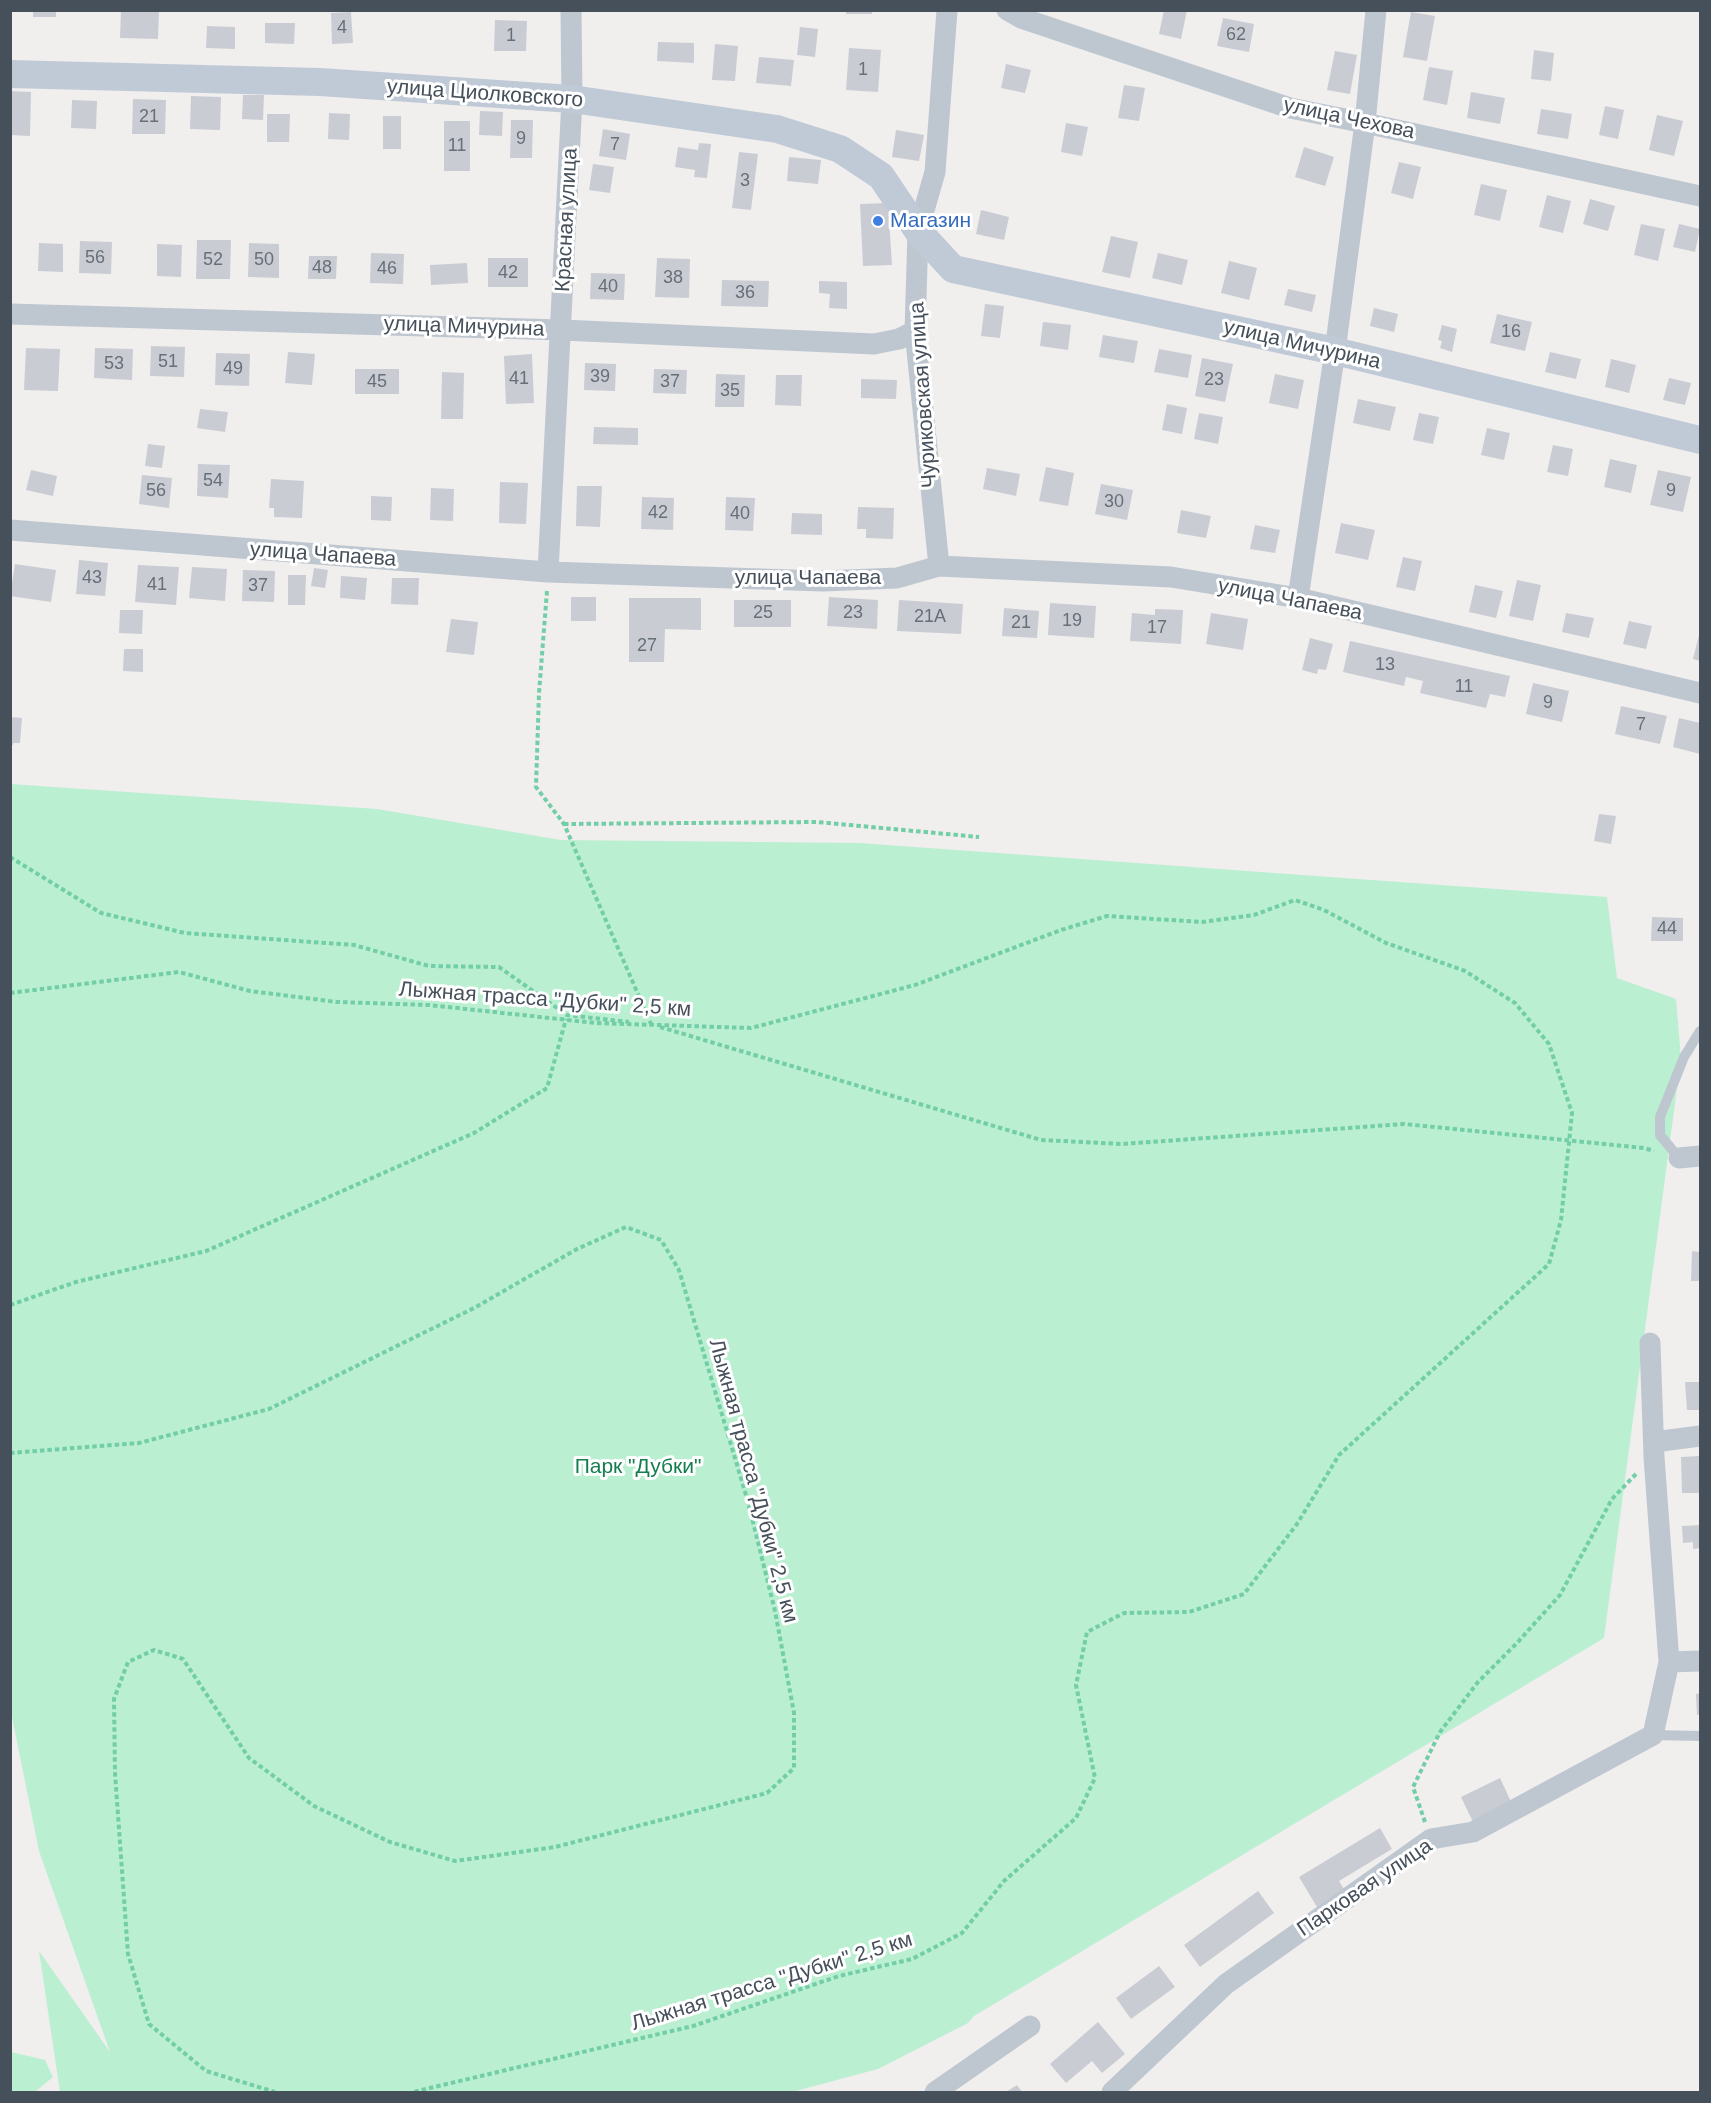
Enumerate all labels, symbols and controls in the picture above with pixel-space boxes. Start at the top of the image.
house number: 4 [337,17,347,39]
house number: 62 [1226,24,1246,46]
house number: 1 [506,25,516,47]
house number: 1 [858,59,868,81]
street label: улица Циолковского [386,75,584,113]
street label: улица Чехова [1281,93,1417,145]
house number: 21 [139,106,159,128]
house number: 9 [516,128,526,150]
house number: 7 [610,134,620,156]
house number: 11 [448,135,466,157]
street label: Красная улица [551,147,583,293]
house number: 3 [740,170,750,192]
place label: Магазин [890,208,971,234]
marker: Магазин [871,214,885,228]
house number: 56 [85,247,105,269]
house number: 52 [203,249,223,271]
house number: 50 [254,249,274,271]
house number: 48 [312,257,332,279]
house number: 46 [377,258,397,280]
house number: 42 [498,262,518,284]
house number: 38 [663,267,683,289]
house number: 40 [598,276,618,298]
house number: 36 [735,282,755,304]
street label: Чуриковская улица [905,301,943,489]
street label: улица Мичурина [383,312,545,342]
street label: улица Мичурина [1221,315,1383,375]
house number: 16 [1501,321,1521,343]
house number: 51 [158,351,178,373]
house number: 53 [104,353,124,375]
house number: 49 [223,358,243,380]
house number: 39 [590,366,610,388]
house number: 41 [509,368,529,390]
house number: 23 [1204,369,1224,391]
house number: 45 [367,371,387,393]
house number: 37 [660,371,680,393]
house number: 35 [720,380,740,402]
house number: 54 [203,470,223,492]
house number: 56 [146,480,166,502]
house number: 9 [1666,480,1676,502]
house number: 30 [1104,491,1124,513]
house number: 42 [648,502,668,524]
house number: 40 [730,503,750,525]
street label: улица Чапаева [249,537,397,573]
street label: улица Чапаева [735,565,881,591]
house number: 43 [82,567,102,589]
house number: 41 [147,574,167,596]
street label: улица Чапаева [1216,574,1364,626]
house number: 37 [248,575,268,597]
house number: 25 [753,602,773,624]
house number: 23 [843,602,863,624]
house number: 21А [914,606,946,628]
house number: 19 [1062,610,1082,632]
house number: 21 [1011,612,1031,634]
house number: 17 [1147,617,1167,639]
house number: 27 [637,635,657,657]
house number: 13 [1375,654,1395,676]
house number: 11 [1455,676,1473,698]
house number: 9 [1543,692,1553,714]
house number: 7 [1636,714,1646,736]
house number: 44 [1657,918,1677,940]
street label: Лыжная трасса "Дубки" 2,5 км [398,977,692,1023]
street label: Лыжная трасса "Дубки" 2,5 км [703,1336,803,1626]
park label: Парк "Дубки" [575,1454,701,1480]
street label: Парковая улица [1293,1834,1437,1942]
street label: Лыжная трасса "Дубки" 2,5 км [628,1927,916,2037]

